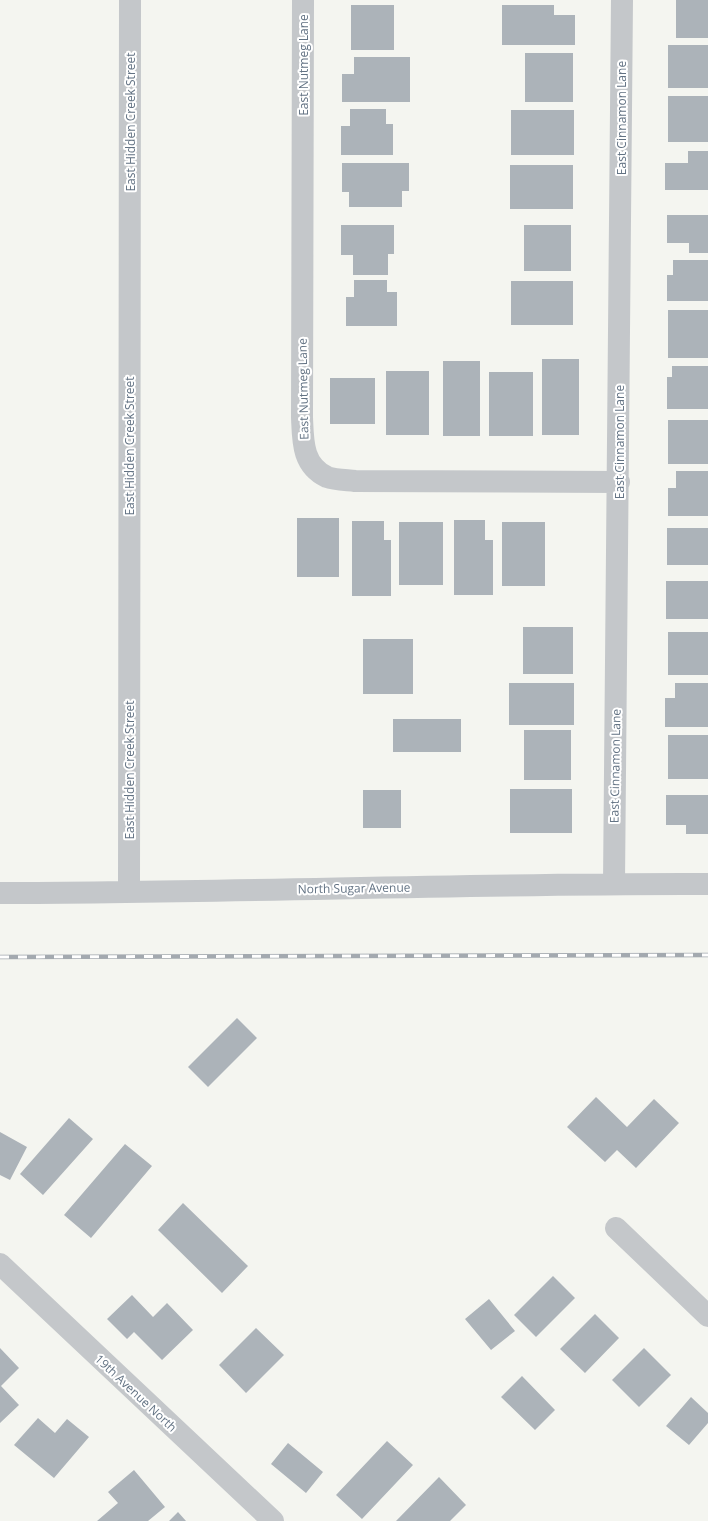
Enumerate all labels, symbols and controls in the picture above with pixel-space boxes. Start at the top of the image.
street label: East Nutmeg Lane [295,14,312,116]
street label: East Hidden Creek Street [122,52,139,192]
street label: East Cinnamon Lane [613,61,630,175]
street label: East Nutmeg Lane [294,338,312,440]
street label: East Hidden Creek Street [121,376,138,516]
street label: East Cinnamon Lane [611,385,628,499]
street label: East Hidden Creek Street [121,700,138,840]
street label: East Cinnamon Lane [606,708,625,823]
street label: North Sugar Avenue [297,879,411,897]
street label: 19th Avenue North [91,1351,181,1435]

